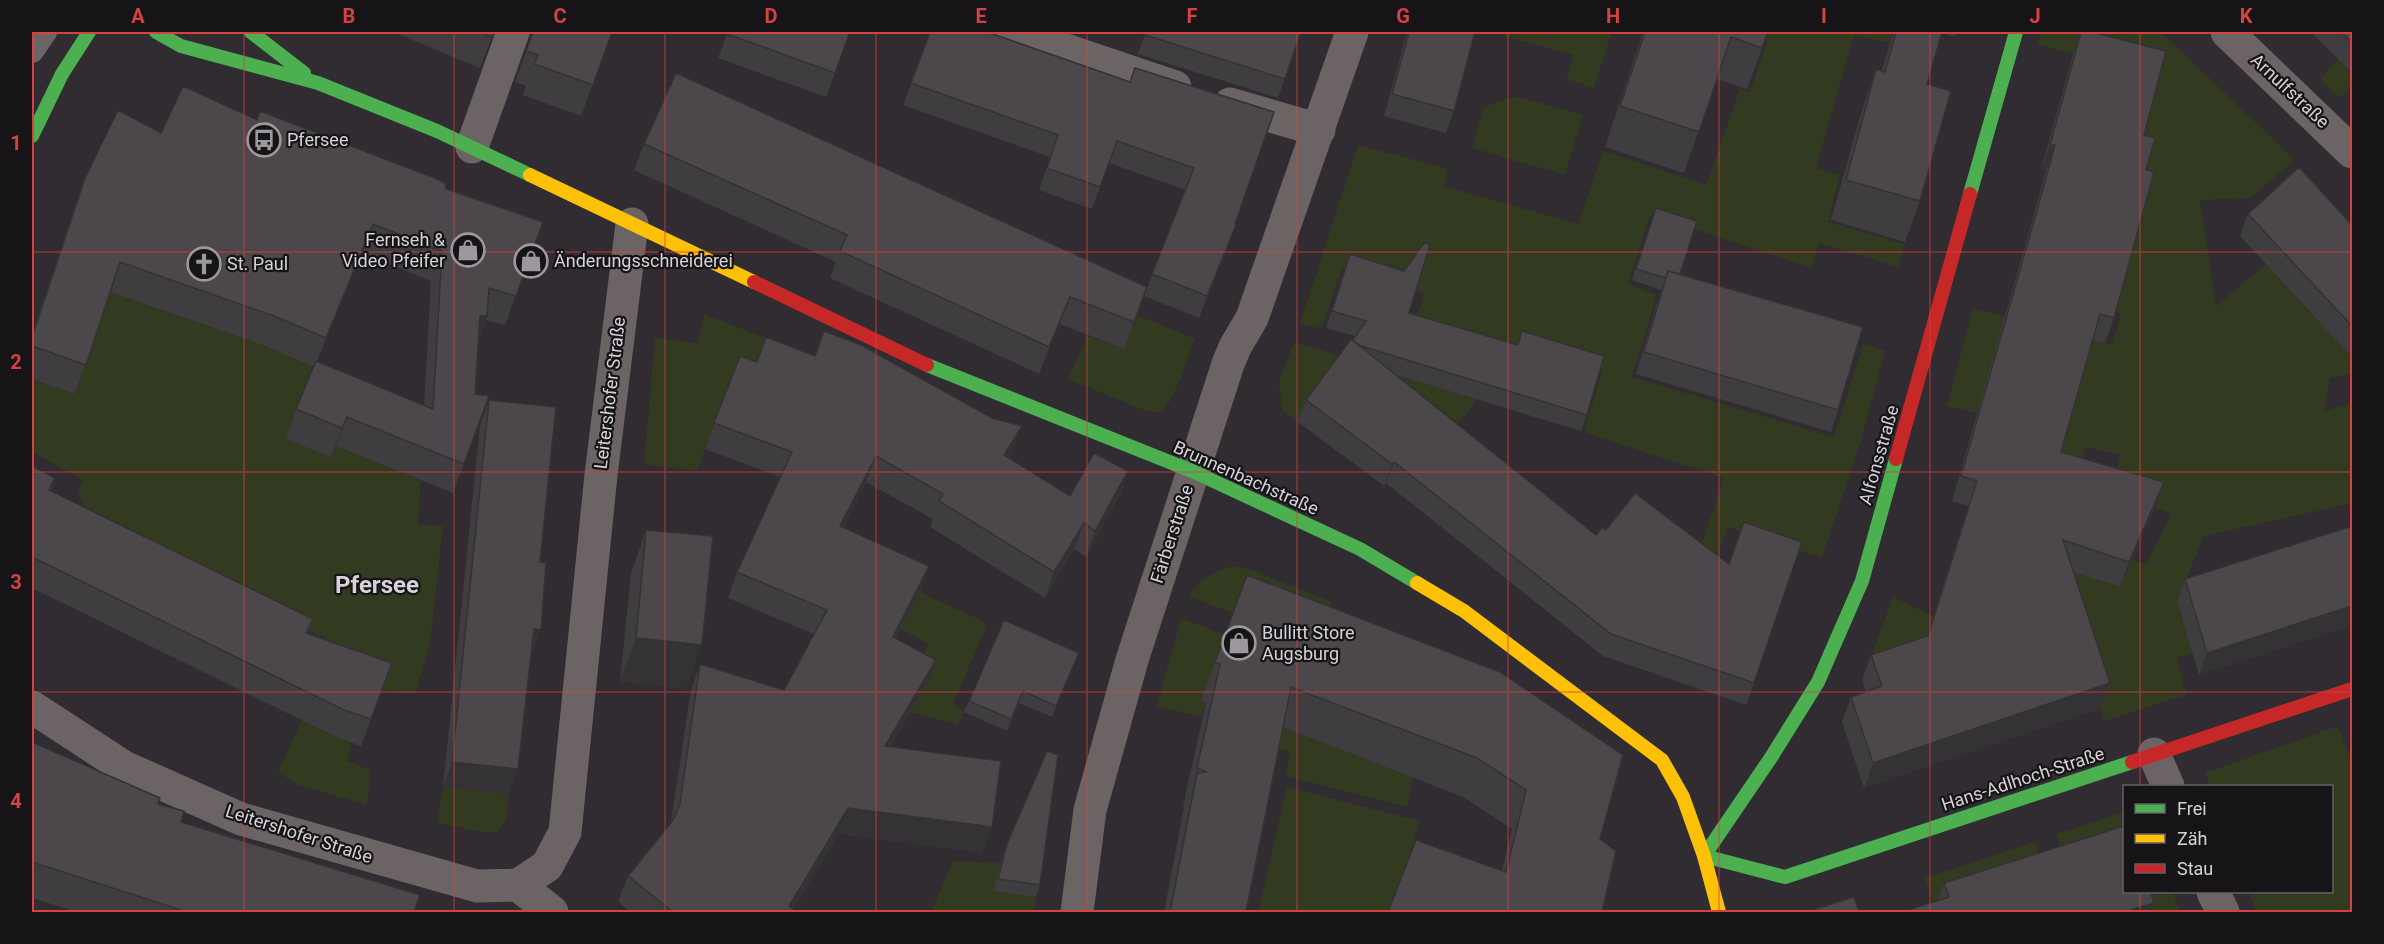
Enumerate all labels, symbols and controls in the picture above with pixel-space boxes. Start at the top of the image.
text: A [131,4,145,28]
text: B [343,4,355,28]
text: C [553,4,567,28]
text: D [765,4,778,28]
text: E [975,4,987,28]
text: F [1187,4,1198,28]
text: G [1396,4,1410,28]
text: H [1606,4,1620,28]
text: I [1821,4,1827,28]
text: J [2029,4,2041,28]
text: K [2240,4,2253,28]
street label: Arnulfstraße [2247,49,2334,132]
bus stop icon: Pfersee [246,122,282,158]
place label: Pfersee [287,129,348,150]
text: 1 [10,131,22,155]
place label: Fernseh & Video Pfeifer [342,229,446,271]
shop icon: Fernseh & Video Pfeifer [450,232,486,268]
shop icon: Änderungsschneiderei [513,243,549,279]
church icon: St. Paul [186,246,222,282]
place label: Änderungsschneiderei [554,250,733,271]
place label: St. Paul [227,253,288,274]
street label: Leitershofer Straße [590,316,629,470]
text: 2 [10,350,22,374]
street label: Alfonsstraße [1854,403,1903,507]
street label: Brunnenbachstraße [1170,436,1322,519]
street label: Färberstraße [1146,482,1197,586]
text: 3 [10,570,22,594]
district label: Pfersee [335,571,419,599]
place label: Bullitt Store Augsburg [1262,622,1355,664]
shop icon: Bullitt Store Augsburg [1221,625,1257,661]
street label: Hans-Adlhoch-Straße [1939,742,2107,815]
legend [2123,785,2333,893]
text: 4 [10,789,22,813]
text: Frei [2177,798,2207,819]
street label: Leitershofer Straße [223,800,375,867]
text: Zäh [2177,828,2208,849]
text: Stau [2177,858,2213,879]

